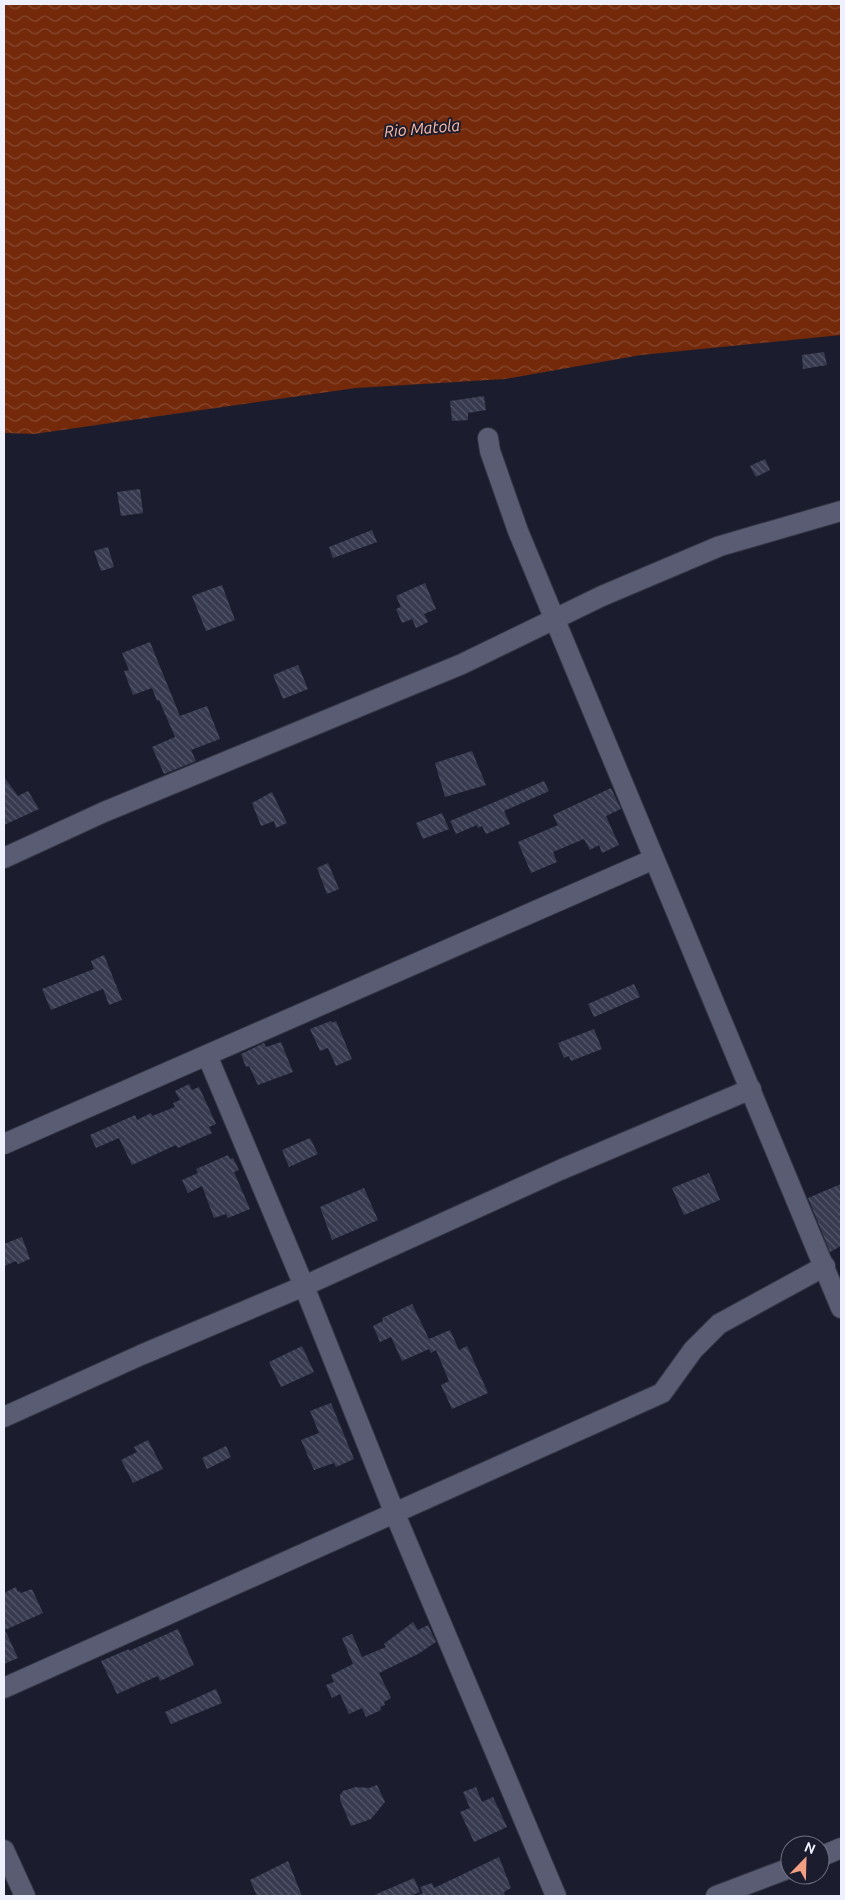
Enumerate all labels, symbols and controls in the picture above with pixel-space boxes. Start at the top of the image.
water label: Rio Matola [383,116,461,140]
north arrow [780,1835,830,1885]
text: N [802,1839,818,1857]

